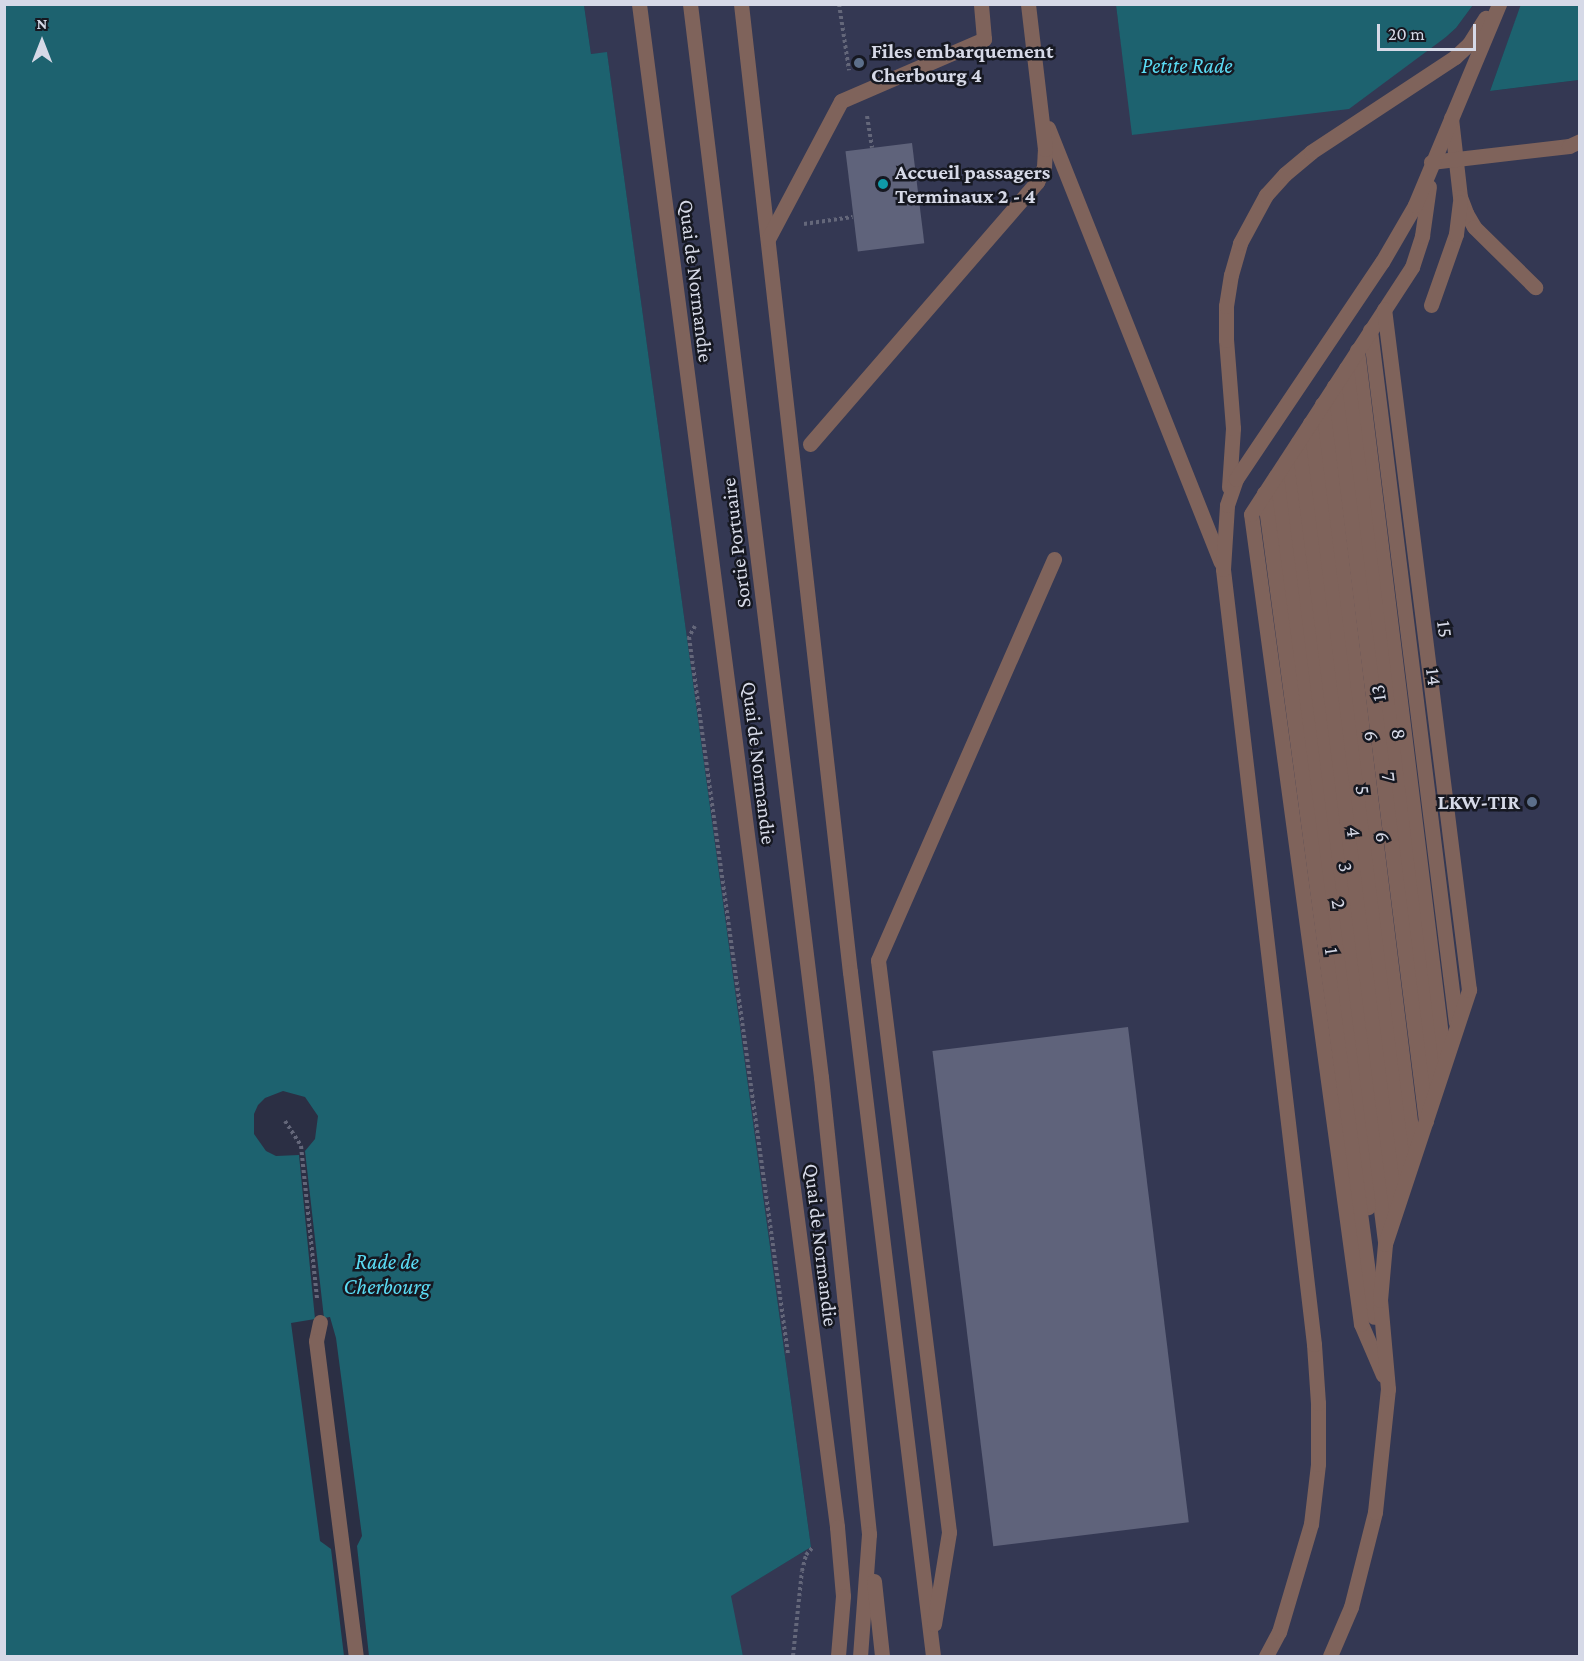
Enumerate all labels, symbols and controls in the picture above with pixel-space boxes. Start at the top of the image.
north arrow [12,12,72,72]
scale bar [1380,12,1479,50]
text: N [37,15,47,32]
text: 20 m [1388,24,1425,44]
place label: Files embarquement Cherbourg 4 [871,38,1053,88]
water label: Petite Rade [1141,53,1233,79]
marker: Files embarquement Cherbourg 4 [852,56,866,70]
place label: Accueil passagers Terminaux 2 - 4 [895,159,1050,209]
marker: Accueil passagers Terminaux 2 - 4 [876,177,890,191]
street label: Quai de Normandie [674,198,718,364]
street label: Sortie Portuaire [716,477,756,609]
street label: 15 [1431,619,1459,639]
street label: 14 [1420,667,1448,687]
street label: Quai de Normandie [737,680,781,846]
street label: 13 [1364,683,1392,703]
street label: 8 [1386,727,1412,741]
street label: 9 [1357,729,1383,743]
street label: 7 [1376,771,1402,783]
street label: 5 [1350,784,1376,796]
place label: LKW-TIR [1437,789,1520,815]
marker: LKW-TIR [1525,795,1539,809]
street label: 4 [1341,825,1367,839]
street label: 6 [1370,830,1396,844]
street label: 3 [1333,861,1359,873]
street label: 2 [1326,897,1352,911]
street label: 1 [1319,946,1345,956]
street label: Quai de Normandie [799,1162,843,1328]
water label: Rade de Cherbourg [344,1248,430,1300]

